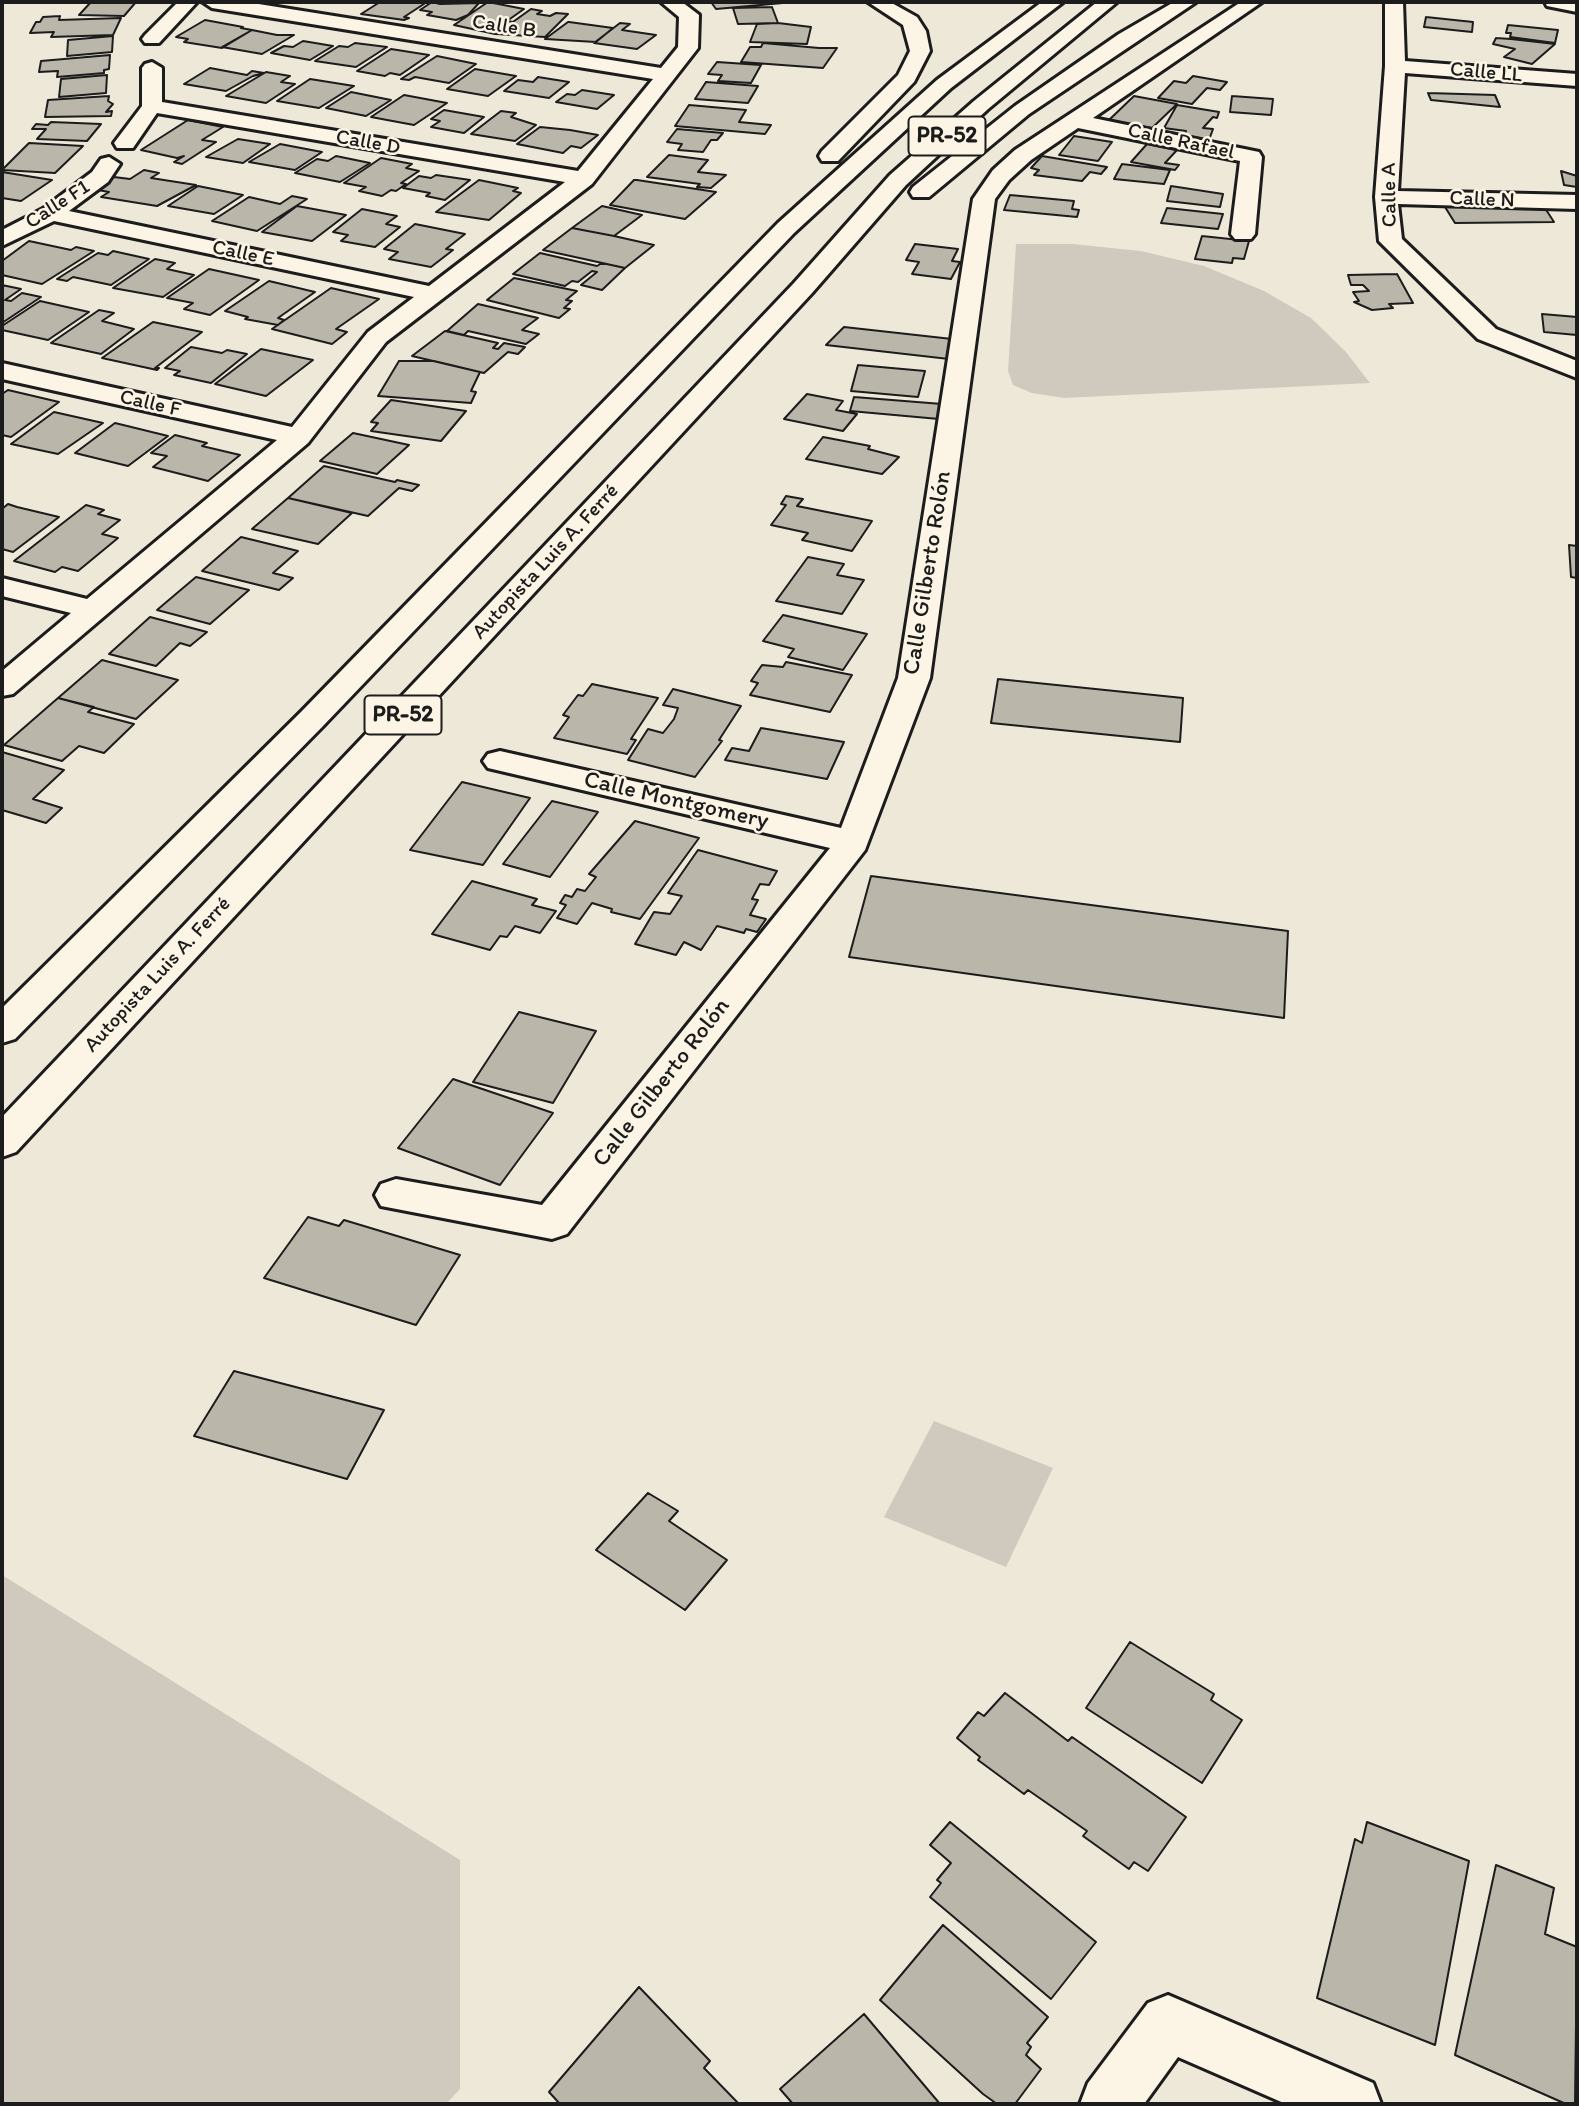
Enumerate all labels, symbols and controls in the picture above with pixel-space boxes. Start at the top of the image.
street label: Calle B [470,10,538,44]
street label: Calle LL [1449,57,1523,89]
road number: PR-52 [908,116,986,155]
street label: Calle Rafael [1125,118,1237,166]
street label: Calle D [334,125,402,161]
street label: Calle A [1377,163,1403,227]
street label: Calle F1 [21,175,95,235]
street label: Calle N [1449,186,1515,214]
street label: Calle E [210,235,276,273]
street label: Calle F [117,385,183,423]
street label: Calle Gilberto Rolón [898,469,958,677]
street label: Autopista Luis A. Ferré [467,479,625,645]
road number: PR-52 [364,695,442,734]
street label: Calle Montgomery [581,766,771,836]
street label: Autopista Luis A. Ferré [79,892,237,1058]
street label: Calle Gilberto Rolón [587,993,737,1173]

